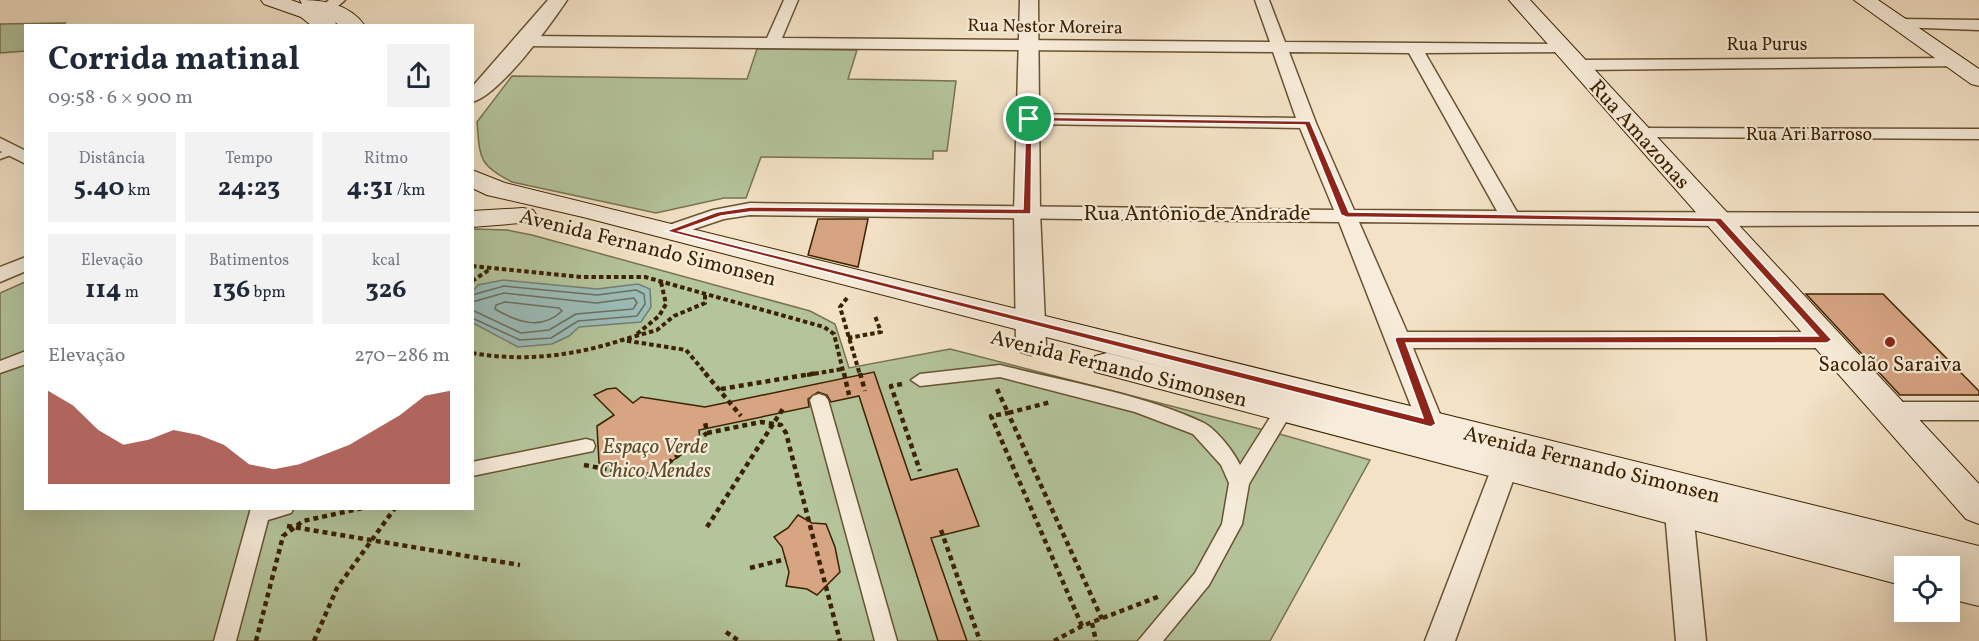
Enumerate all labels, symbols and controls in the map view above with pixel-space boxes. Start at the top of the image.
street label: Rua Nestor Moreira [967,14,1123,41]
street label: Rua Purus [1726,33,1808,58]
text: Corrida matinal [48,38,300,84]
button: share [387,44,450,107]
street label: Rua Amazonas [1582,74,1696,196]
text: 09:58 · 6 × 900 m [48,84,193,112]
pin [1003,93,1054,144]
icon: arrive [1012,102,1045,135]
street label: Rua Ari Barroso [1746,123,1872,148]
text: Distância [79,148,145,170]
text: Tempo [225,148,273,170]
text: Ritmo [364,148,408,170]
text: 5.40 [73,170,125,206]
text: 24:23 [218,170,280,206]
text: 4:31 [347,170,393,206]
text: km [125,180,151,202]
text: /km [393,180,425,202]
street label: Rua Antônio de Andrade [1084,200,1311,229]
street label: Avenida Fernando Simonsen [516,202,779,294]
text: Elevação [81,250,143,272]
text: Batimentos [209,250,289,272]
text: kcal [372,250,400,272]
text: 114 [85,272,122,308]
text: 136 [212,272,250,308]
text: 326 [365,272,407,308]
text: m [122,282,139,304]
text: bpm [250,282,286,304]
street label: Avenida Fernando Simonsen [987,323,1250,415]
marker: Sacolão Saraiva [1883,335,1897,349]
text: Elevação [48,342,125,370]
text: 270–286 m [354,342,450,370]
place label: Sacolão Saraiva [1818,351,1962,380]
street label: Avenida Fernando Simonsen [1460,419,1723,511]
park label: Espaço Verde Chico Mendes [599,433,711,486]
map controls [1894,556,1960,622]
button: locate [1894,556,1960,622]

